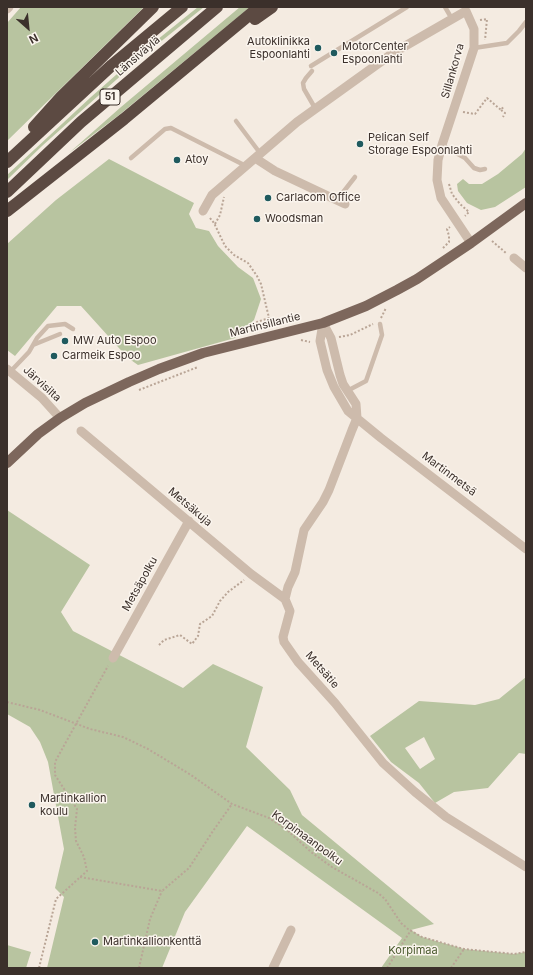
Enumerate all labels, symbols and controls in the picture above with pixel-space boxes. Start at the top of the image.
north arrow [8,8,48,48]
text: N [27,31,40,47]
street label: Länsiväylä [113,33,163,79]
place label: Autoklinikka Espoonlahti [247,35,310,61]
place label: MotorCenter Espoonlahti [342,40,408,66]
street label: Sillankorva [439,42,467,100]
marker: Autoklinikka Espoonlahti [313,43,323,53]
marker: MotorCenter Espoonlahti [329,48,339,58]
road number: 51 [100,89,120,105]
place label: Pelican Self Storage Espoonlahti [368,131,472,157]
marker: Pelican Self Storage Espoonlahti [355,139,365,149]
place label: Atoy [185,153,208,167]
marker: Atoy [172,155,182,165]
place label: Carlacom Office [276,191,360,205]
marker: Carlacom Office [263,193,273,203]
place label: Woodsman [265,212,323,226]
marker: Woodsman [252,214,262,224]
street label: Martinsillantie [228,310,302,340]
place label: MW Auto Espoo [73,334,156,348]
marker: MW Auto Espoo [60,336,70,346]
place label: Carmeik Espoo [62,349,141,363]
marker: Carmeik Espoo [49,351,59,361]
street label: Järvisilta [20,363,64,405]
street label: Martinmetsä [419,449,479,499]
street label: Metsäkuja [165,485,215,529]
street label: Metsäpolku [120,554,160,614]
street label: Metsätie [302,649,342,691]
place label: Martinkallion koulu [40,792,106,818]
marker: Martinkallion koulu [27,800,37,810]
street label: Korpimaanpolku [269,808,345,868]
place label: Martinkallionkenttä [103,935,201,949]
marker: Martinkallionkenttä [90,937,100,947]
park label: Korpimaa [388,944,438,958]

